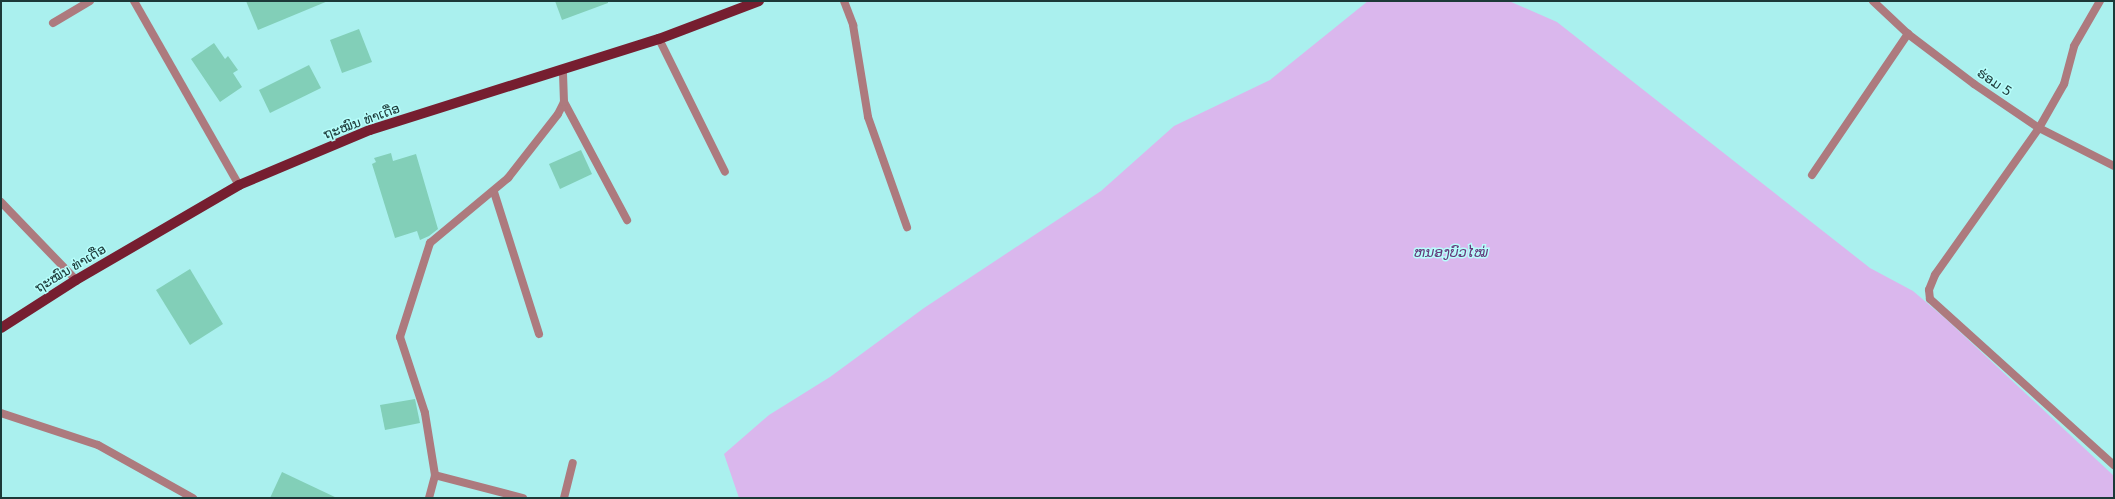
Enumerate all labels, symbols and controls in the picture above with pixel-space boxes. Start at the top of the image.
street label: ຮ່ອມ 5 [1974,66,2014,100]
street label: ຖະໝົນ ທ່າເດື່ອ [322,101,402,143]
street label: ຖະໝົນ ທ່າເດື່ອ [33,242,109,296]
water label: ຫນອງບົວໄໝ່ [1414,244,1488,260]

